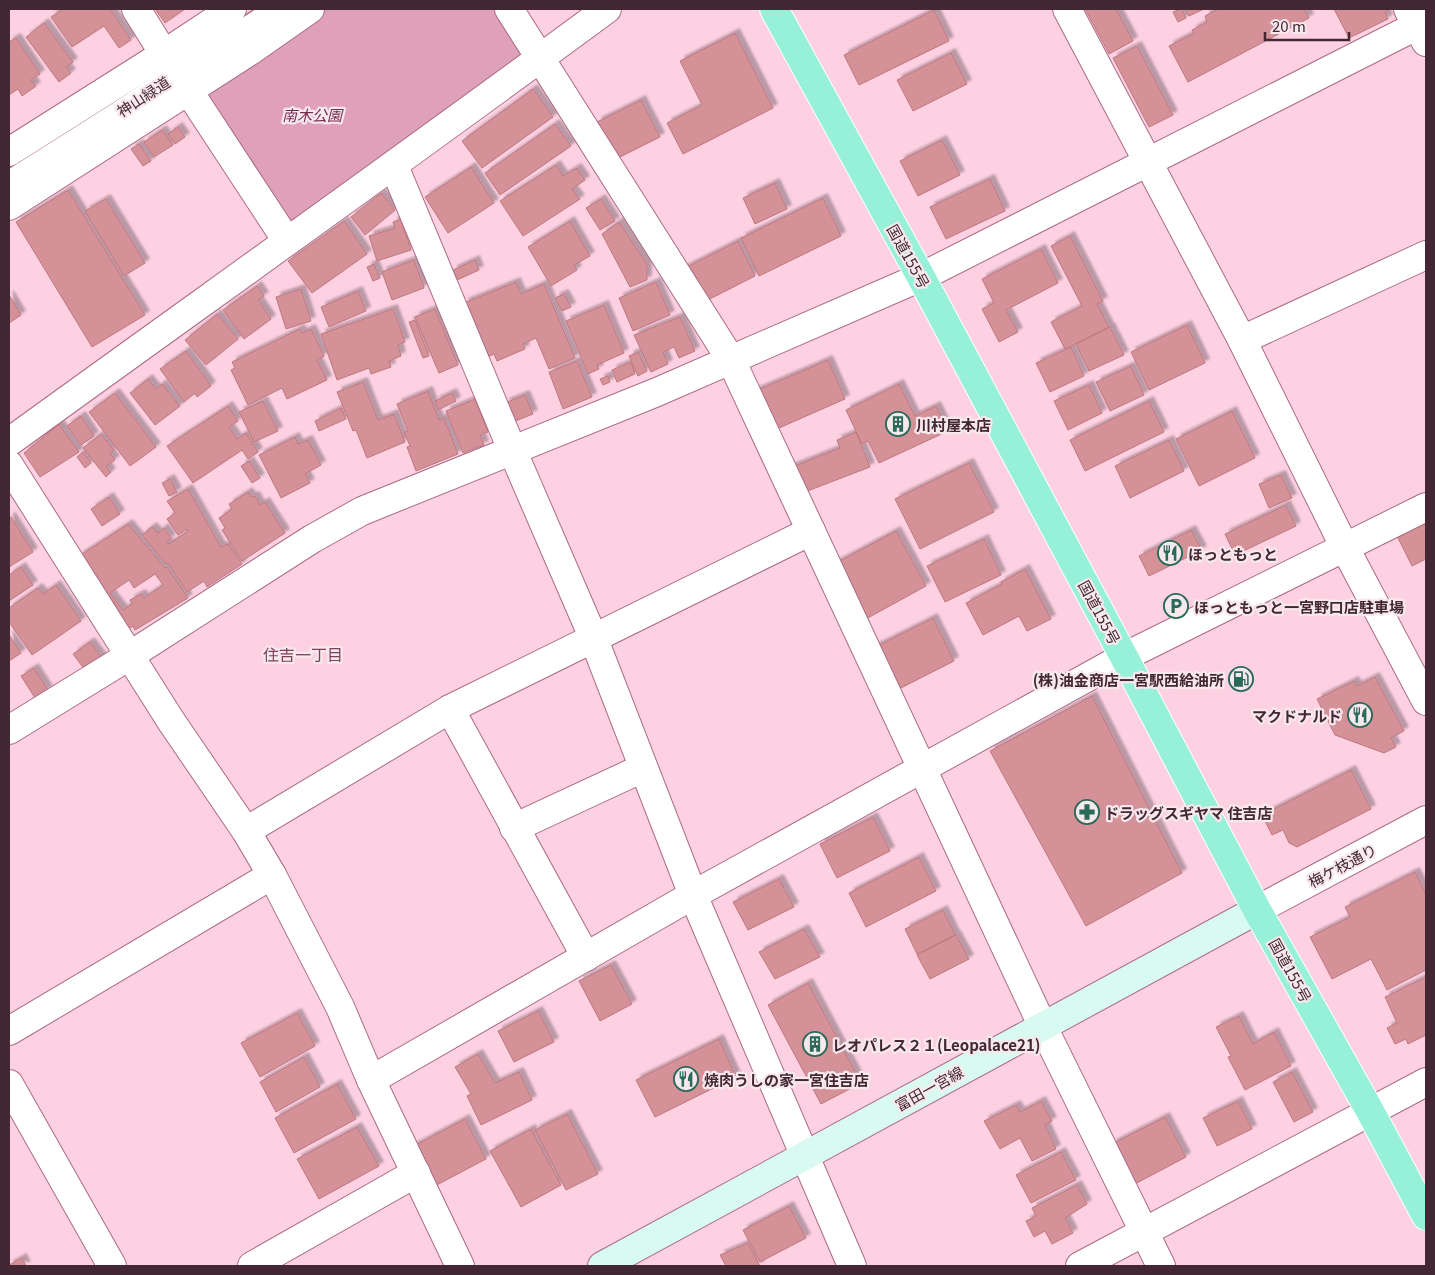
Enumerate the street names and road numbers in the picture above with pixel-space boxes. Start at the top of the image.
street label: 神山緑道 [112,71,174,121]
street label: 国道155号 [883,220,935,292]
street label: 国道155号 [1074,576,1126,648]
street label: 梅ケ枝通り [1304,838,1380,892]
street label: 国道155号 [1265,934,1317,1006]
street label: 富田一宮線 [891,1061,967,1115]

